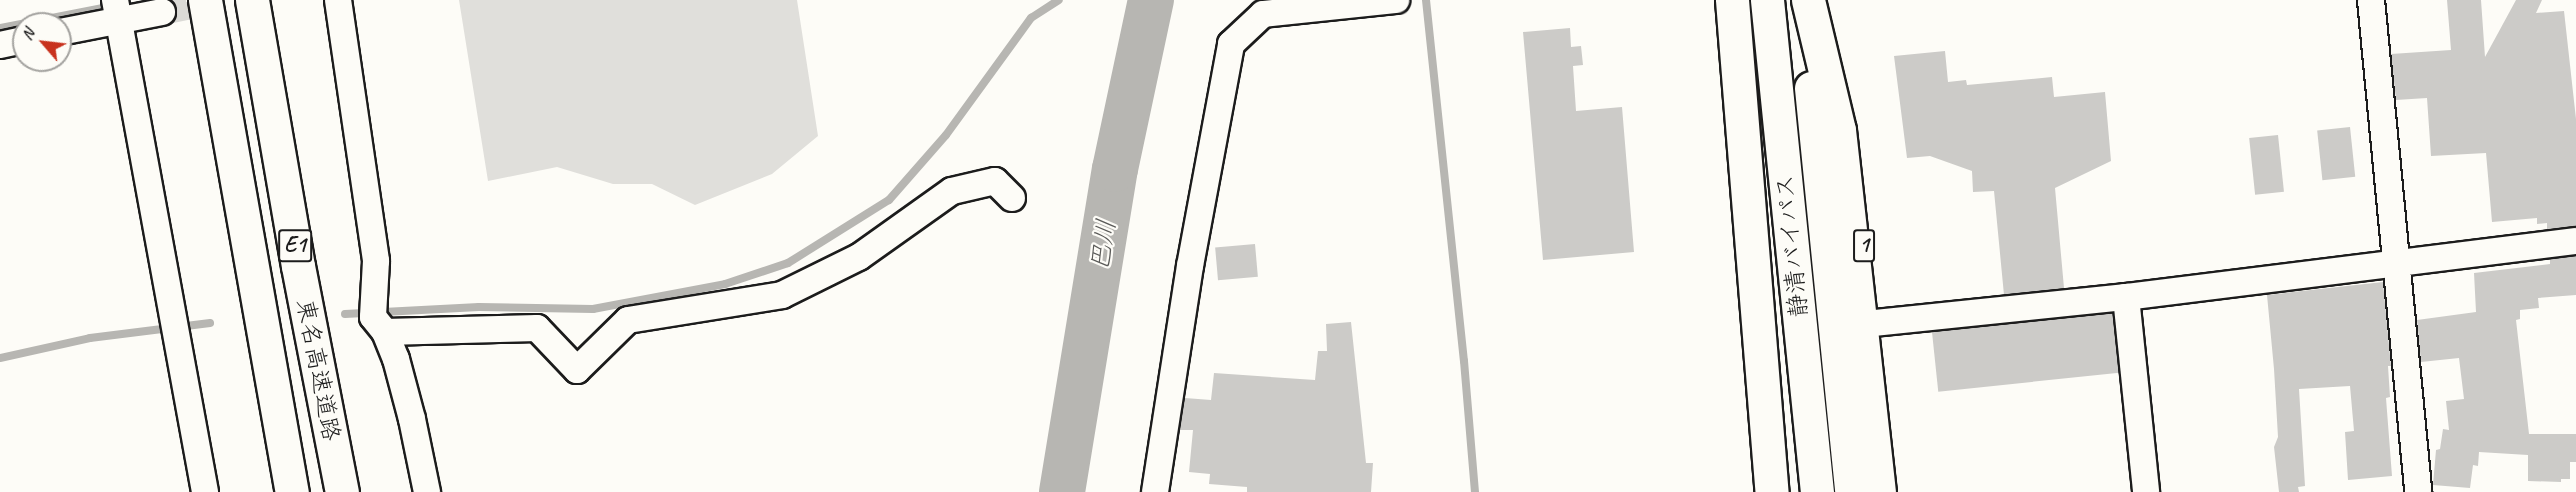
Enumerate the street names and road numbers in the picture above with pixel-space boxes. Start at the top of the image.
street label: 静清バイパス [1770,173,1814,319]
road number: E1 [277,227,313,265]
road number: 1 [1852,227,1876,265]
street label: 東名高速道路 [290,297,346,443]

